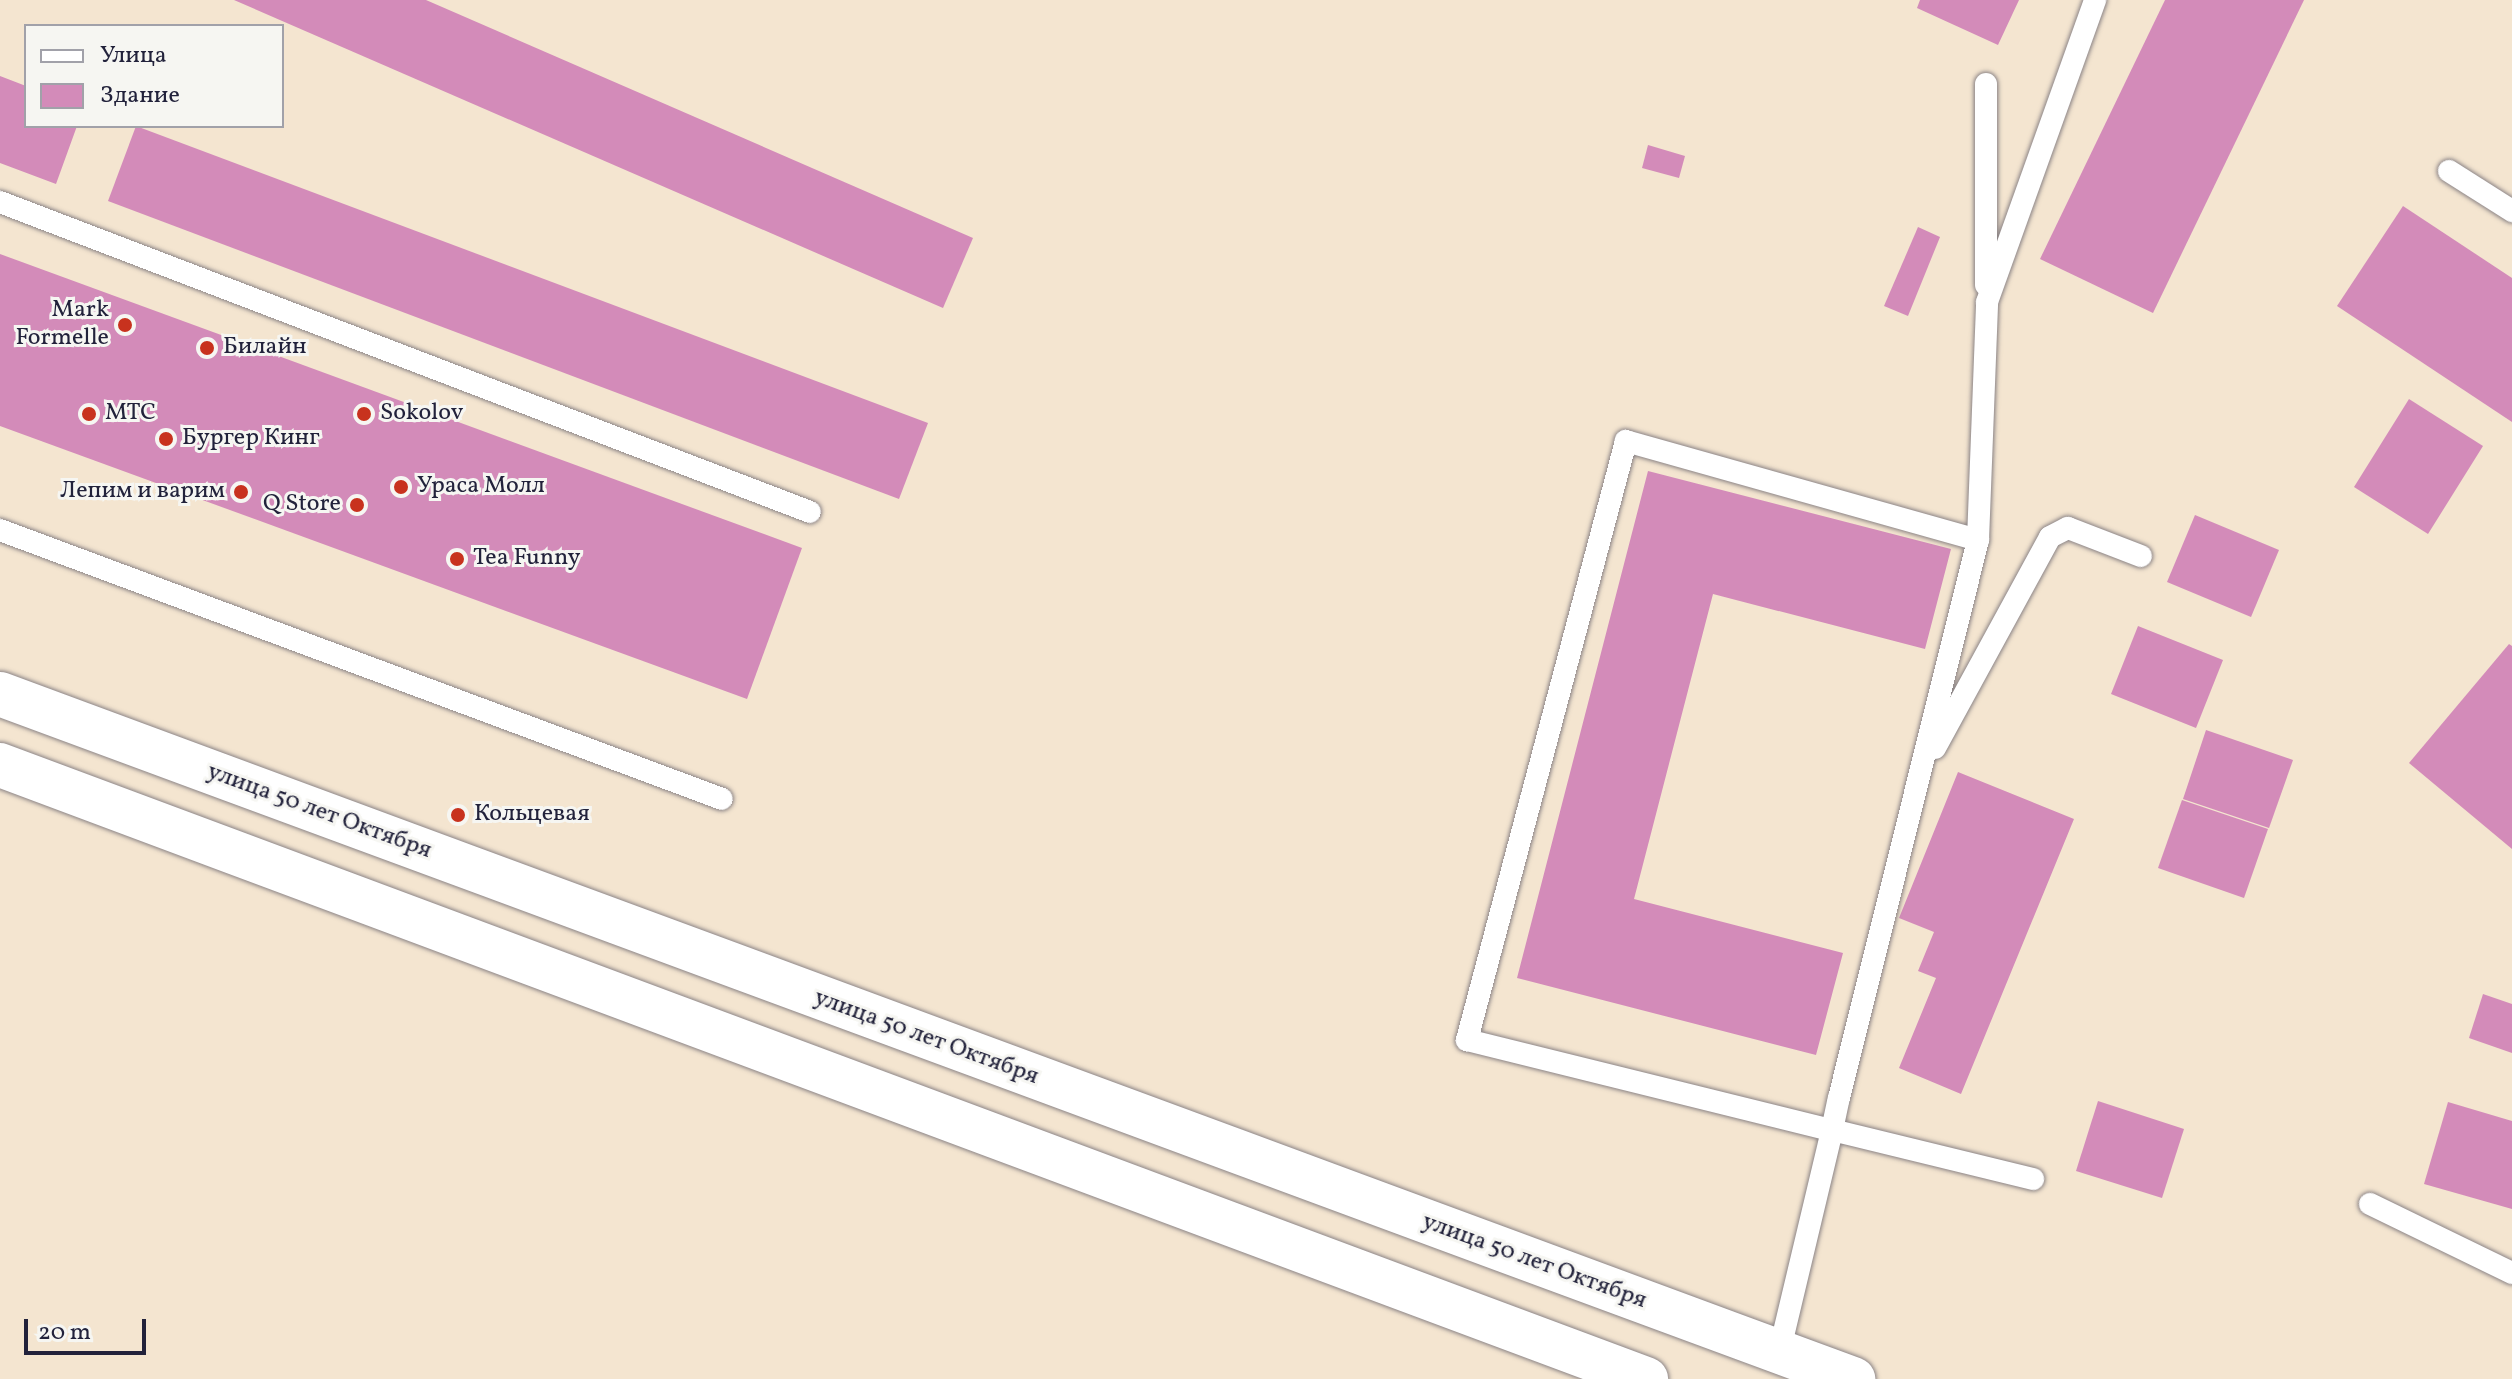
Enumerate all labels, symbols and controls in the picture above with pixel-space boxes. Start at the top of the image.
legend [24,24,284,128]
text: Улица [100,39,167,73]
text: Здание [100,79,180,113]
place label: Mark Formelle [16,297,109,353]
marker: Mark Formelle [116,316,134,334]
place label: Билайн [223,334,307,362]
marker: Билайн [198,339,216,357]
place label: МТС [105,400,156,428]
place label: Sokolov [380,400,463,428]
marker: МТС [80,405,98,423]
marker: Sokolov [355,405,373,423]
place label: Бургер Кинг [182,425,320,453]
marker: Бургер Кинг [157,430,175,448]
place label: Ураса Молл [417,473,545,501]
place label: Лепим и варим [60,478,225,506]
marker: Ураса Молл [392,478,410,496]
marker: Лепим и варим [232,483,250,501]
place label: Q Store [263,491,341,519]
marker: Q Store [348,496,366,514]
place label: Tea Funny [473,545,580,573]
marker: Tea Funny [448,550,466,568]
street label: улица 50 лет Октября [203,758,435,866]
place label: Кольцевая [474,801,590,829]
marker: Кольцевая [449,806,467,824]
street label: улица 50 лет Октября [810,984,1042,1092]
street label: улица 50 лет Октября [1418,1208,1650,1316]
scale bar [28,1303,150,1353]
text: 20 m [38,1316,91,1350]

